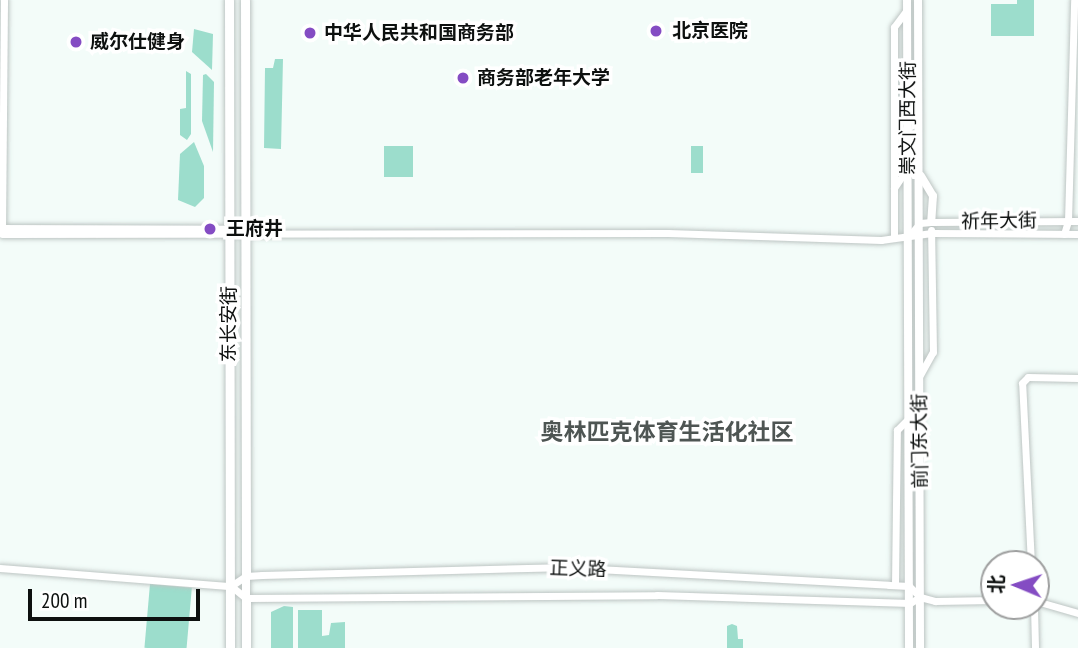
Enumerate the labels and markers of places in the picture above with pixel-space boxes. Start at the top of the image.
place label: 北京医院 [672,20,748,42]
marker: 北京医院 [646,21,666,41]
place label: 中华人民共和国商务部 [324,22,514,44]
marker: 中华人民共和国商务部 [302,25,318,41]
place label: 威尔仕健身 [90,31,185,53]
marker: 威尔仕健身 [68,34,84,50]
place label: 商务部老年大学 [477,67,610,89]
marker: 商务部老年大学 [455,70,471,86]
place label: 王府井 [226,218,283,240]
marker: 王府井 [200,219,220,239]

